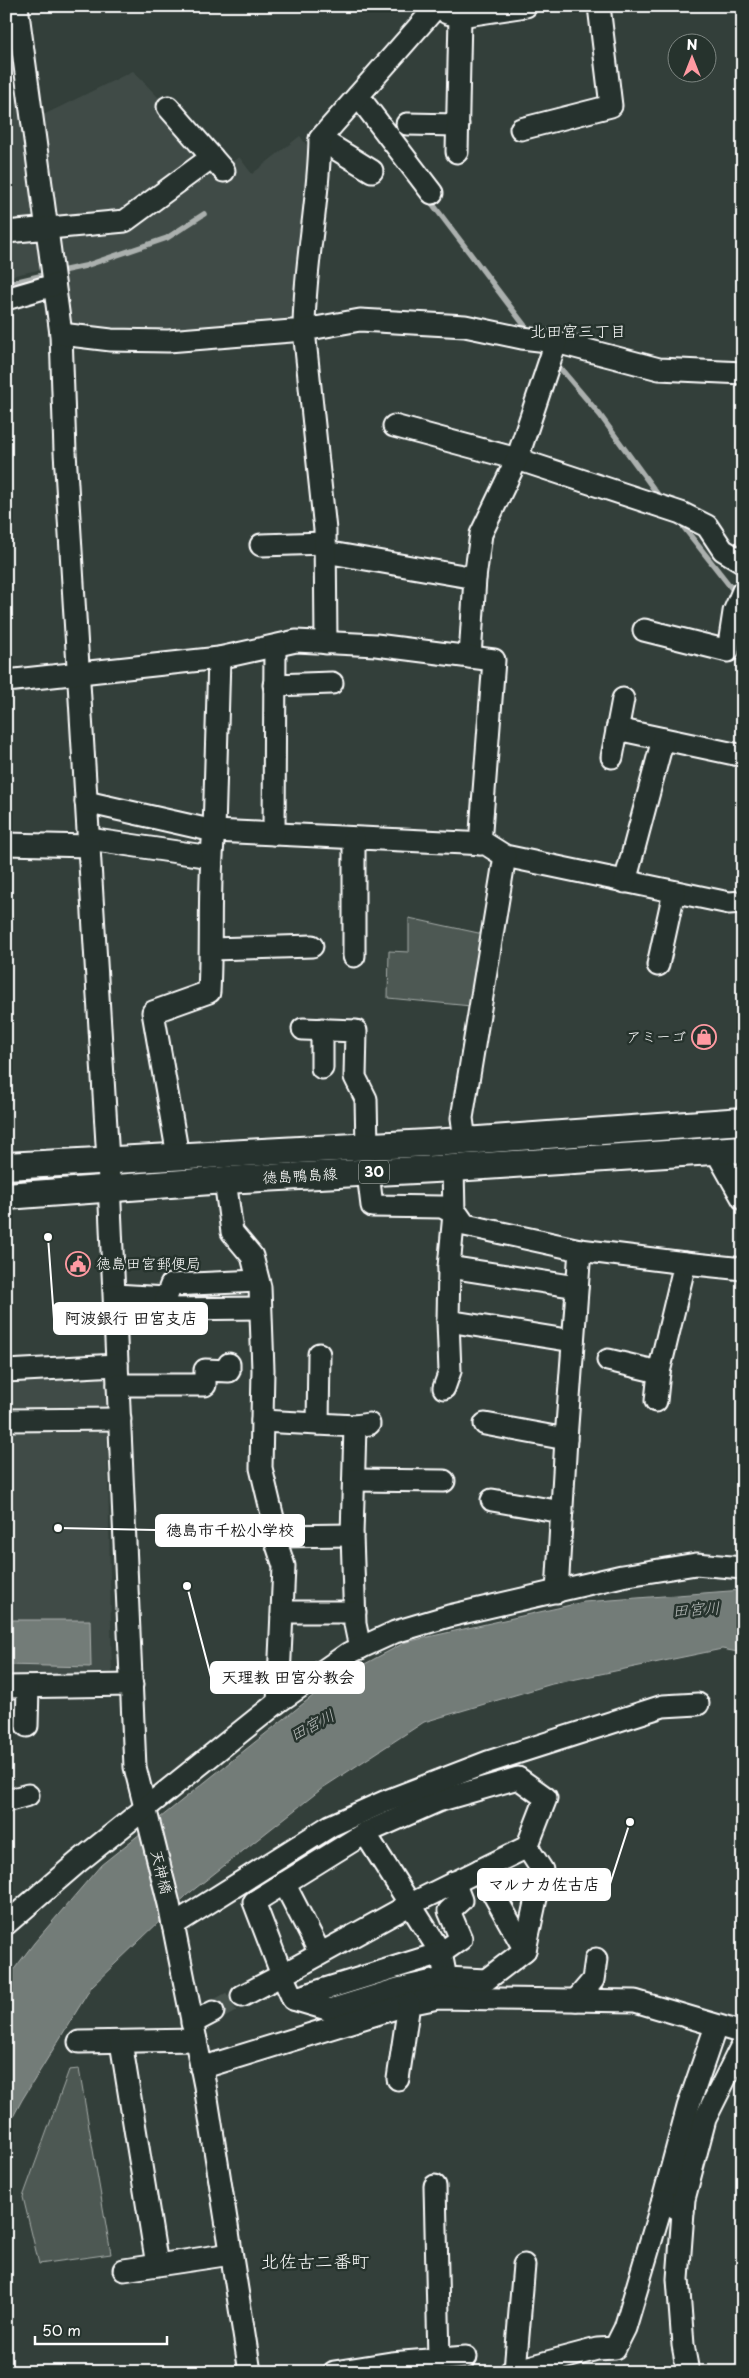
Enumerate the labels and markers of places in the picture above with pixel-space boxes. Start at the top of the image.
place label: アミーゴ [626,1024,686,1047]
shop icon: アミーゴ [691,1024,717,1050]
public building icon: 徳島田宮郵便局 [65,1251,91,1277]
place label: 徳島田宮郵便局 [96,1251,201,1274]
callout: 阿波銀行 田宮支店 [54,1303,207,1334]
callout: 徳島市千松小学校 [156,1515,304,1546]
callout: 天理教 田宮分教会 [211,1662,364,1693]
callout: マルナカ佐古店 [478,1869,610,1900]

